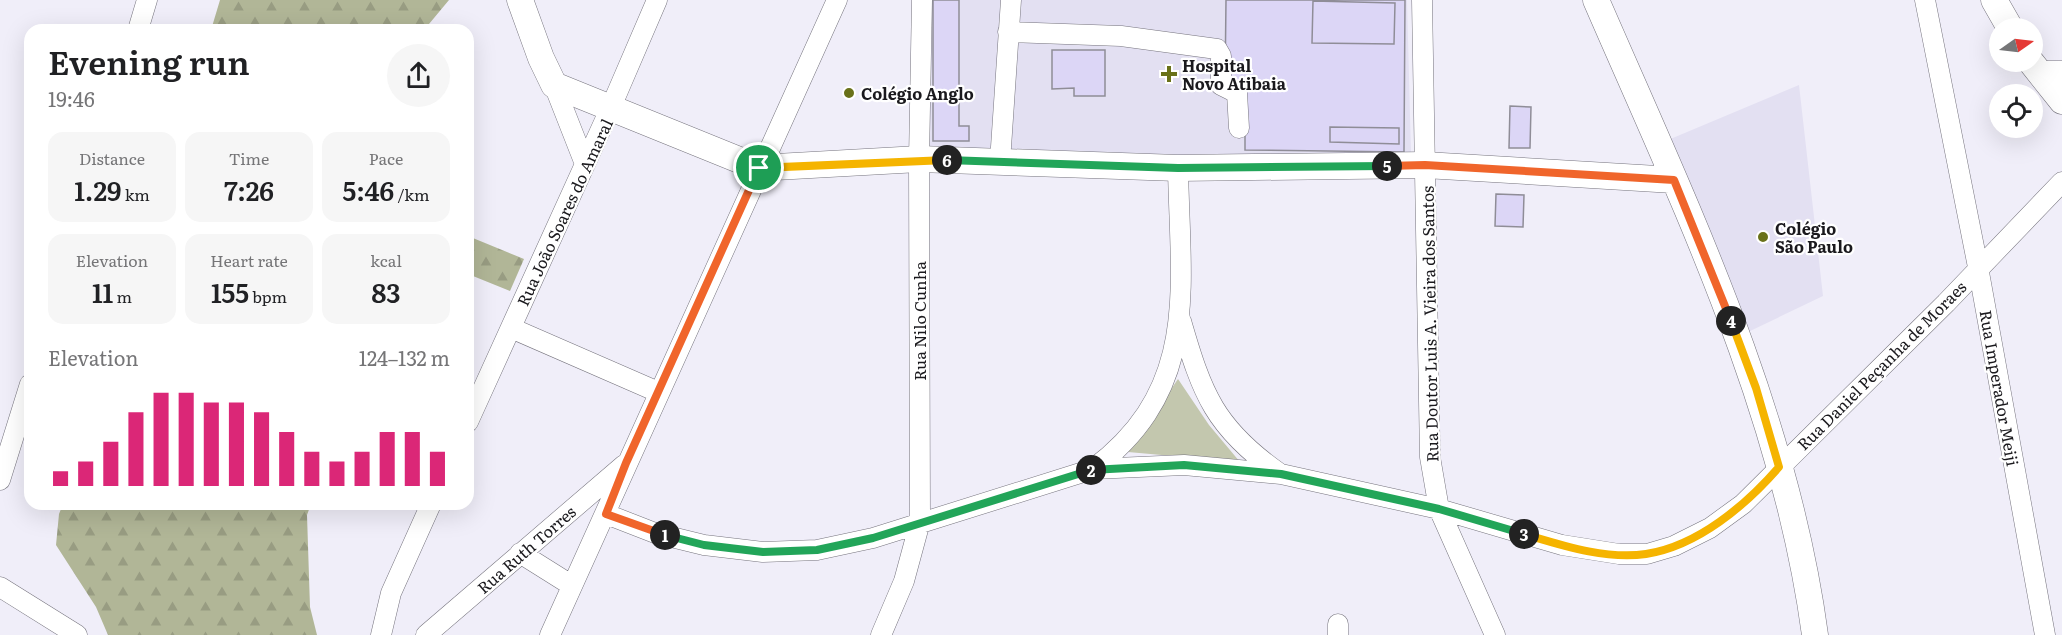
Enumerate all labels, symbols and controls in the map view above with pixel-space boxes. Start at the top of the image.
north arrow [1989,18,2043,72]
map controls [1989,18,2043,138]
text: Evening run [48,36,250,85]
button: share [387,44,450,107]
place label: Hospital Novo Atibaia [1182,53,1287,95]
marker: Hospital Novo Atibaia [1160,65,1178,83]
place label: Colégio Anglo [861,81,974,105]
text: 19:46 [48,83,95,113]
button: locate [1989,84,2043,138]
marker: Colégio Anglo [842,86,856,100]
street label: Rua João Soares do Amaral [510,114,618,310]
pin [733,142,784,193]
pin: 6 [932,145,962,175]
text: Distance [79,146,145,170]
text: Time [229,146,269,170]
text: Pace [369,146,403,170]
text: 6 [942,148,952,172]
icon: arrive [742,151,775,184]
pin: 5 [1372,151,1402,181]
text: 5 [1383,154,1391,178]
text: 1.29 [74,170,121,209]
text: 7:26 [224,170,274,209]
text: 5:46 [343,170,394,209]
text: km [121,182,150,206]
text: /km [394,182,429,206]
street label: Rua Doutor Luis A. Vieira dos Santos [1415,186,1443,462]
place label: Colégio São Paulo [1775,216,1853,258]
marker: Colégio São Paulo [1756,230,1770,244]
text: Elevation [76,248,148,272]
text: Heart rate [210,248,288,272]
text: kcal [370,248,402,272]
street label: Rua Nilo Cunha [907,261,931,381]
text: 11 [92,272,113,311]
text: 155 [211,272,249,311]
text: 83 [371,272,401,311]
street label: Rua Daniel Peçanha de Moraes [1791,275,1971,455]
text: m [113,284,132,308]
text: bpm [249,284,287,308]
pin: 4 [1716,306,1746,336]
street label: Rua Imperador Meiji [1974,308,2026,468]
text: 4 [1726,309,1736,333]
text: Elevation [48,342,138,372]
text: 124–132 m [359,342,450,372]
pin: 2 [1076,455,1106,485]
text: 2 [1087,458,1095,482]
street label: Rua Ruth Torres [471,499,581,599]
pin: 3 [1509,519,1539,549]
pin: 1 [650,520,680,550]
text: 3 [1520,522,1528,546]
text: 1 [662,523,668,547]

